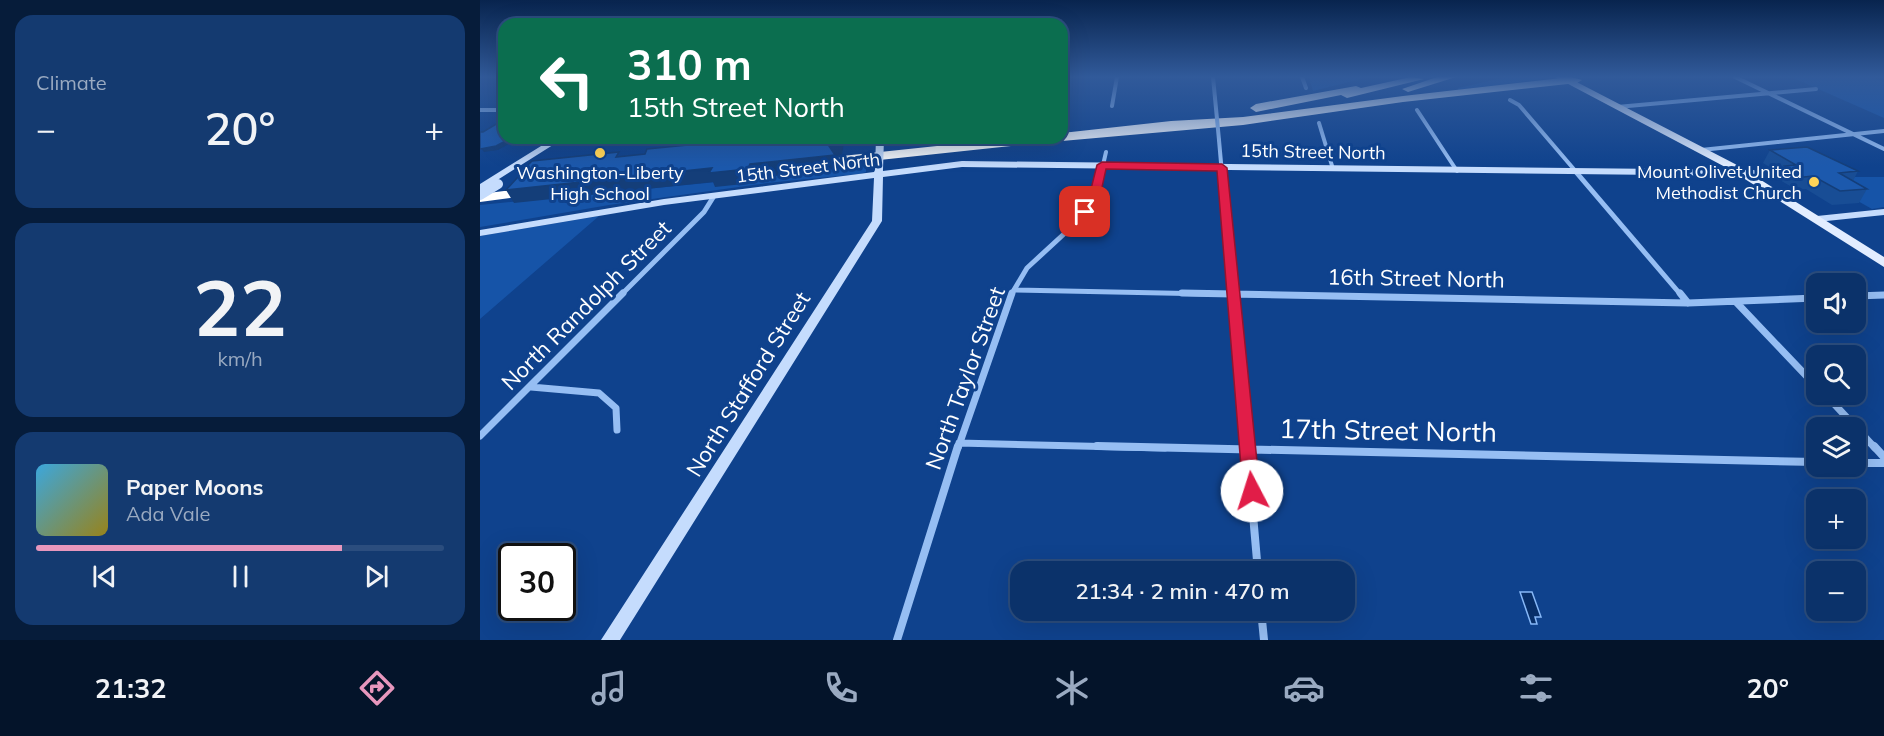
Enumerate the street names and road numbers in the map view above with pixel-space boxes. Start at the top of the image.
street label: 15th Street North [1240,139,1386,164]
street label: 15th Street North [734,147,881,188]
street label: North Randolph Street [495,214,677,396]
street label: 16th Street North [1327,262,1505,294]
street label: North Taylor Street [919,282,1011,473]
street label: North Stafford Street [680,286,816,482]
street label: 17th Street North [1279,411,1497,449]

